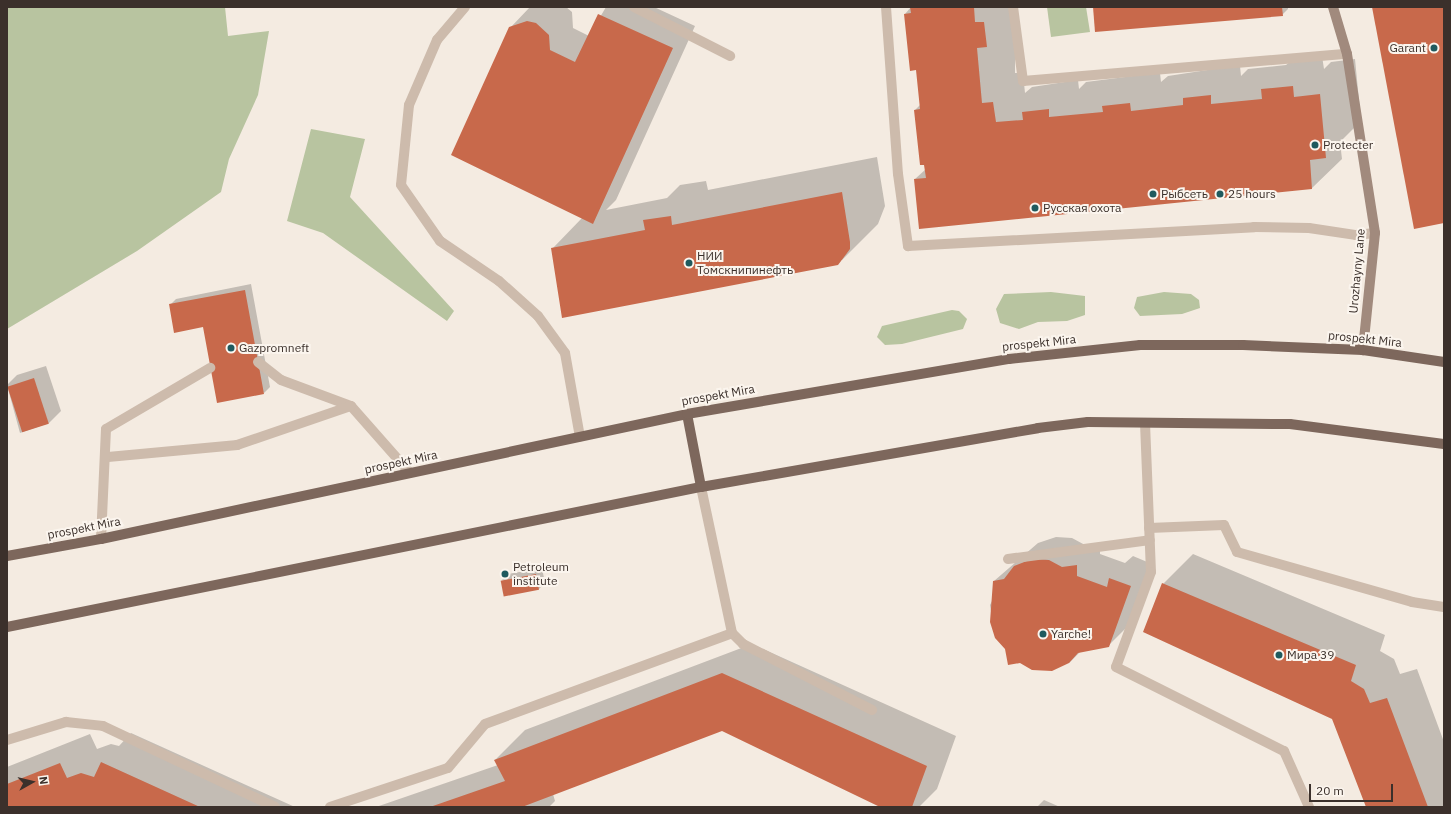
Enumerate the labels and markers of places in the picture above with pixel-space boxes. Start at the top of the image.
place label: Garant [1389,41,1426,55]
marker: Garant [1429,43,1439,53]
place label: Protecter [1323,138,1373,152]
marker: Protecter [1310,140,1320,150]
place label: Рыбсеть [1161,187,1208,201]
place label: 25 hours [1228,187,1276,201]
marker: Рыбсеть [1148,189,1158,199]
marker: 25 hours [1215,189,1225,199]
place label: Русская охота [1043,201,1121,215]
marker: Русская охота [1030,203,1040,213]
place label: НИИ Томскнипинефть [697,249,793,277]
marker: НИИ Томскнипинефть [684,258,694,268]
place label: Gazpromneft [239,341,309,355]
marker: Gazpromneft [226,343,236,353]
place label: Petroleum institute [513,560,569,588]
marker: Petroleum institute [500,569,510,579]
place label: Yarche! [1051,627,1091,641]
marker: Yarche! [1038,629,1048,639]
place label: Мира 39 [1287,648,1334,662]
marker: Мира 39 [1274,650,1284,660]

